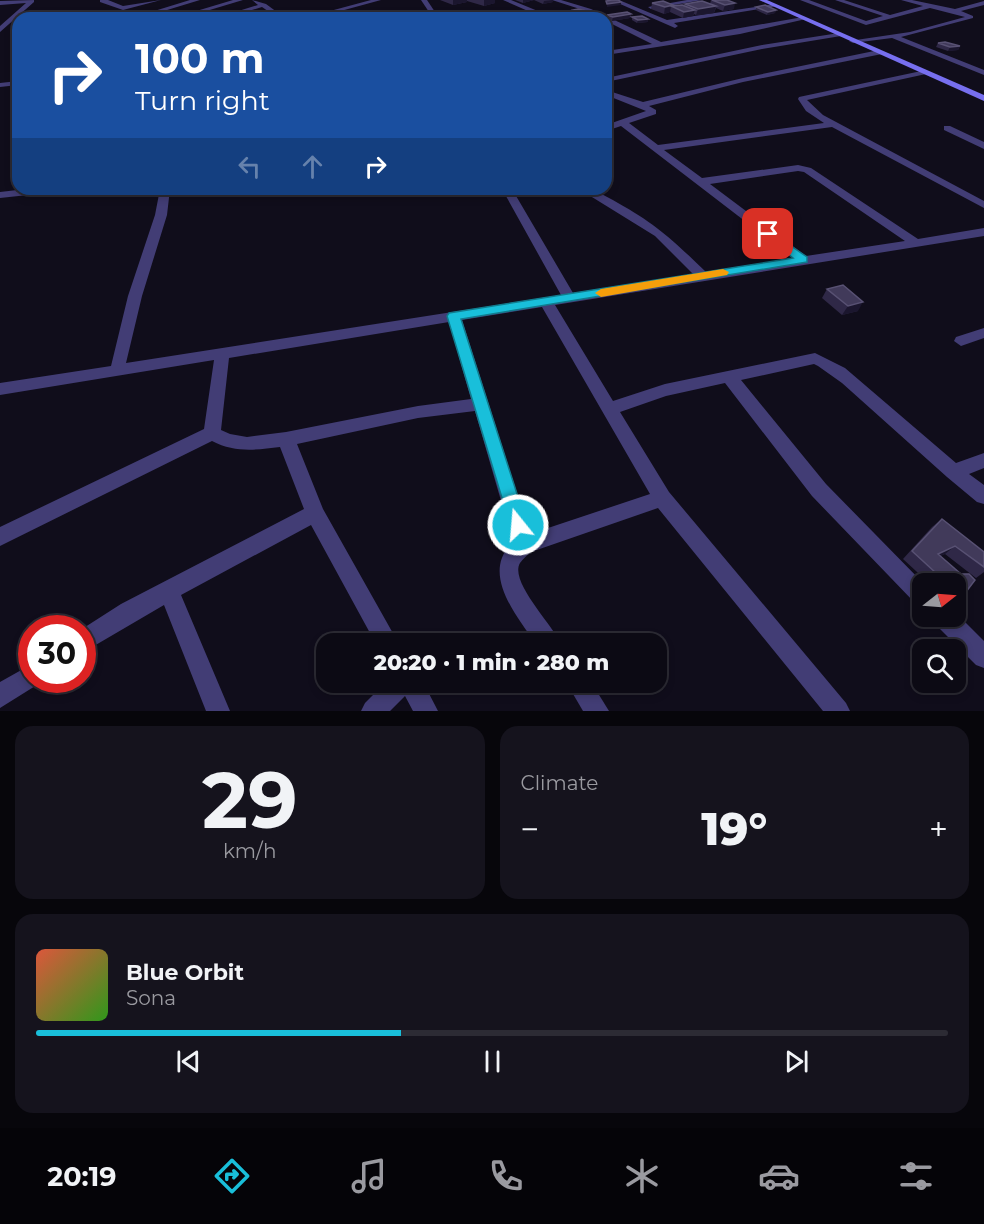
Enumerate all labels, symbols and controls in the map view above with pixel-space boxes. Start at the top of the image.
text: 100 m [135,32,264,84]
icon: right [36,36,114,114]
text: Turn right [135,84,270,117]
icon: left [233,150,266,183]
icon: ahead [296,150,329,183]
icon: right [359,150,392,183]
pin [742,208,793,259]
icon: arrive [751,217,784,250]
position arrow [486,493,550,557]
north arrow [912,573,966,627]
map controls [912,573,966,693]
speed limit sign: 30 [18,615,96,693]
button: search [912,639,966,693]
text: 20:20 · 1 min · 280 m [374,649,609,676]
text: 29 [202,752,298,848]
text: Climate [521,771,598,795]
text: 19° [701,801,767,856]
text: − [521,809,539,849]
text: + [929,809,948,849]
text: km/h [223,839,276,863]
text: Blue Orbit [126,959,244,986]
text: Sona [126,986,176,1010]
icon: previous [172,1045,205,1078]
icon: pause [476,1045,509,1078]
icon: next [780,1045,813,1078]
icon: directions [211,1155,253,1197]
icon: music [348,1155,390,1197]
icon: phone [485,1155,527,1197]
icon: climate [621,1155,663,1197]
icon: car [758,1155,800,1197]
icon: filters [895,1155,937,1197]
text: 20:19 [47,1160,116,1193]

